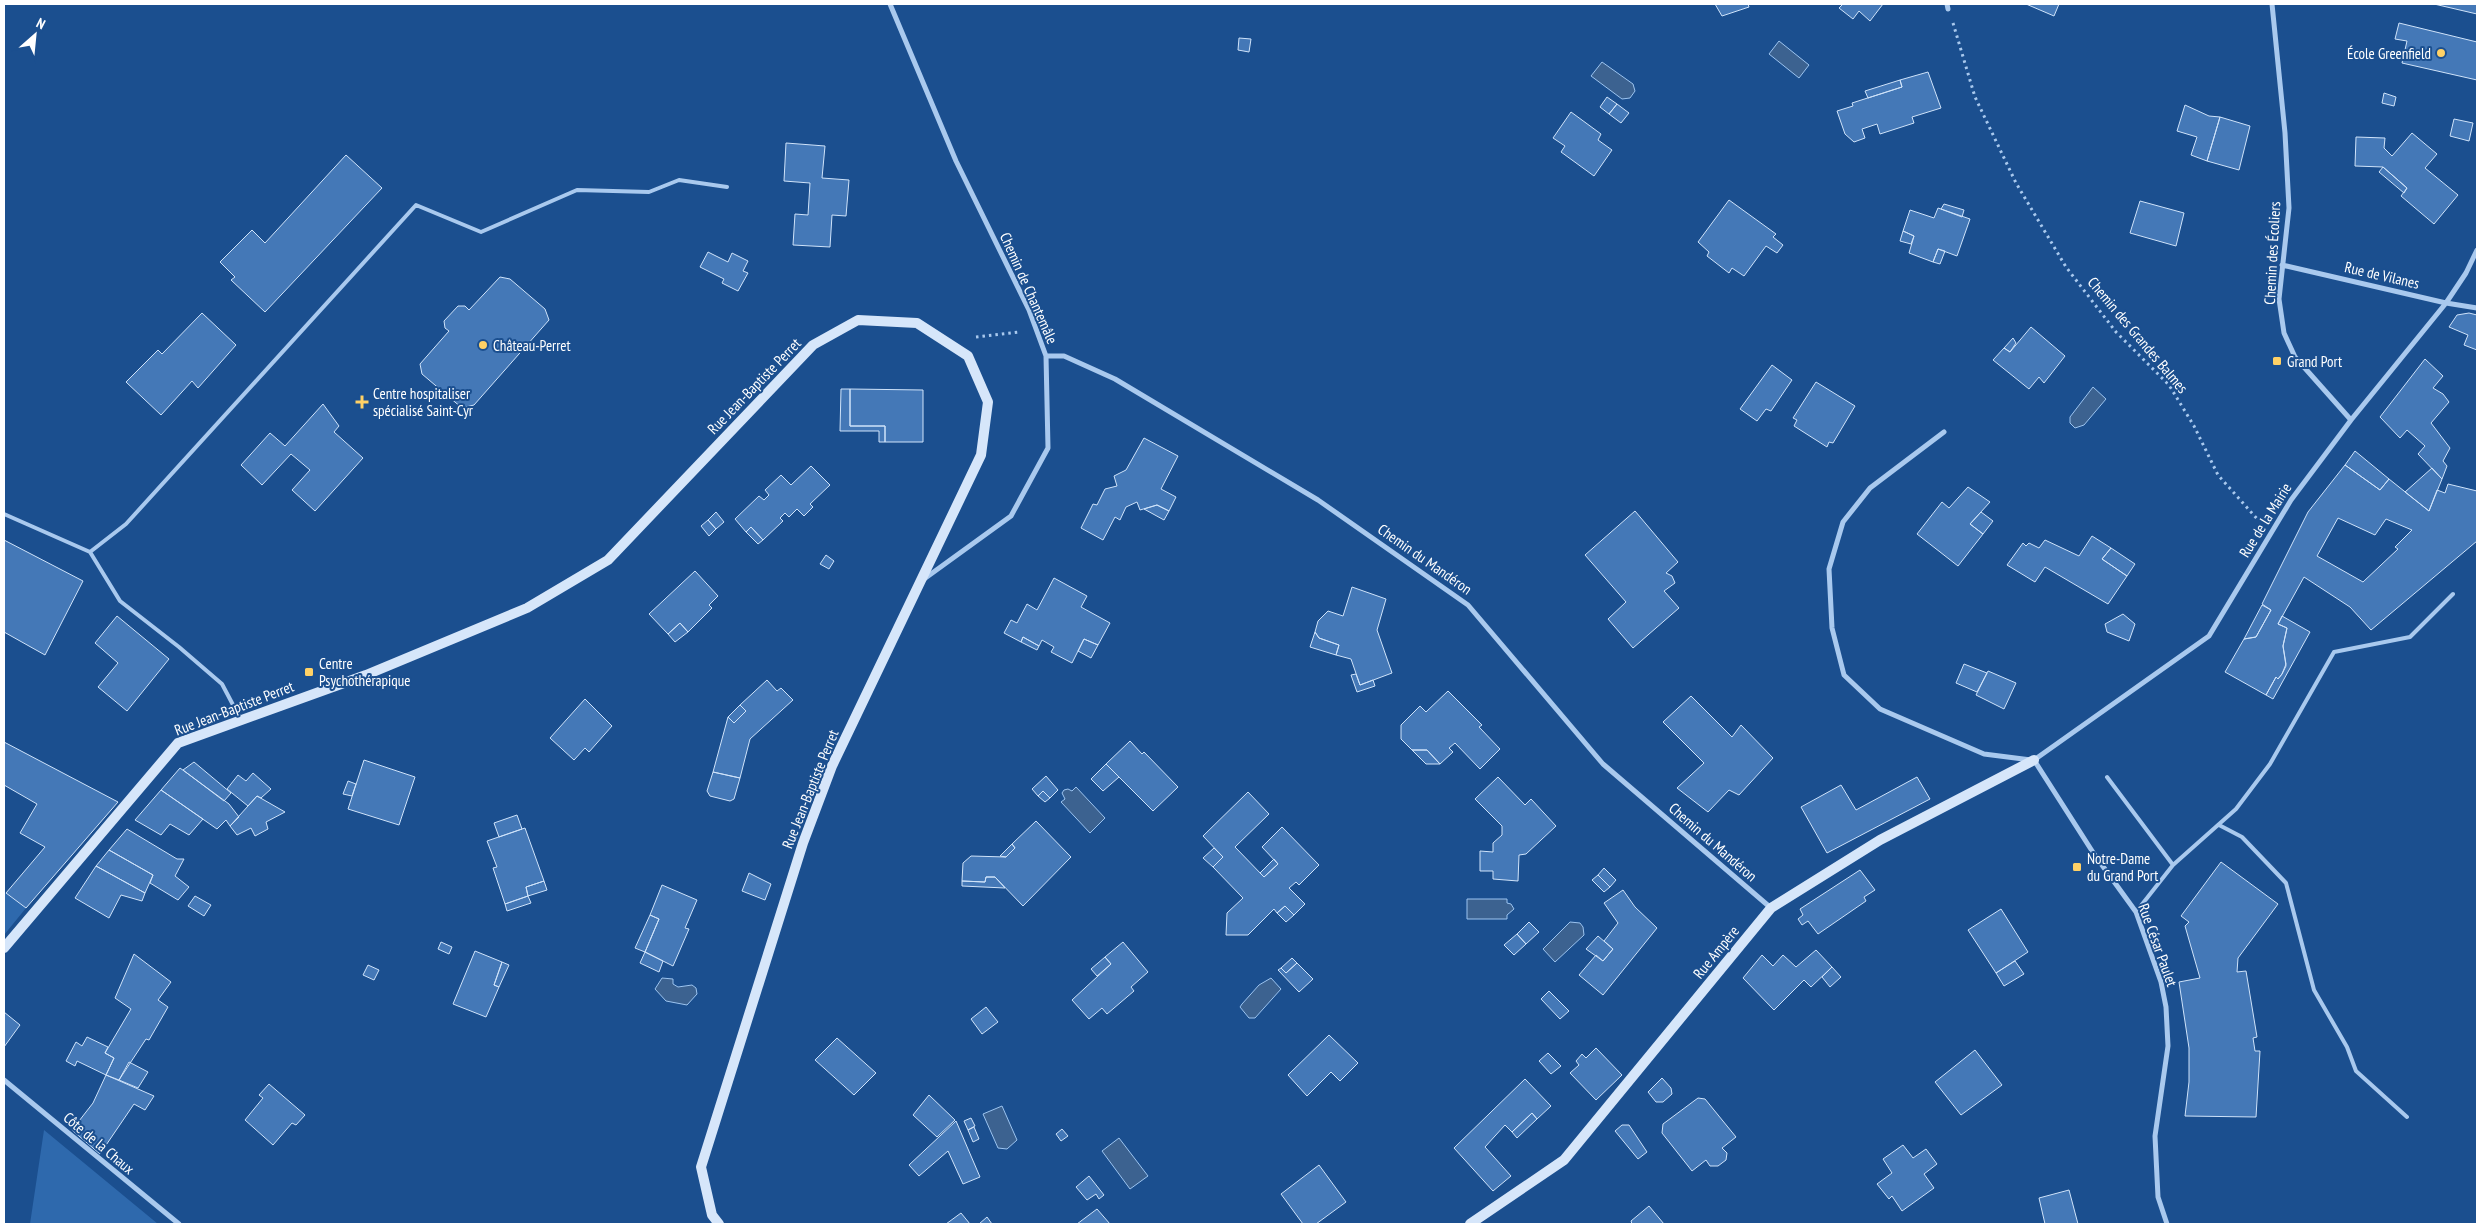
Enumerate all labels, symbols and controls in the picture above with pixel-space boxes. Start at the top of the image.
north arrow [10,10,60,60]
text: N [33,14,48,33]
place label: École Greenfield [2347,44,2431,63]
marker: École Greenfield [2435,47,2447,59]
street label: Chemin des Écoliers [2260,201,2284,305]
street label: Chemin de Chantemâle [996,229,1062,347]
street label: Rue de Vilanes [2343,257,2421,293]
street label: Chemin des Grandes Balmes [2084,273,2192,397]
street label: Rue Jean-Baptiste Perret [703,334,805,438]
place label: Château-Perret [493,336,571,355]
marker: Château-Perret [477,339,489,351]
place label: Grand Port [2287,352,2342,371]
marker: Grand Port [2271,355,2283,367]
place label: Centre hospitaliser spécialisé Saint-Cyr [373,384,474,420]
marker: Centre hospitaliser spécialisé Saint-Cyr [355,395,369,409]
street label: Rue de la Mairie [2235,479,2295,561]
street label: Chemin du Mandéron [1374,519,1476,599]
place label: Centre Psychothérapique [319,654,411,690]
marker: Centre Psychothérapique [303,666,315,678]
street label: Rue Jean-Baptiste Perret [172,676,296,740]
street label: Rue Jean-Baptiste Perret [778,727,842,851]
street label: Chemin du Mandéron [1665,799,1761,885]
place label: Notre-Dame du Grand Port [2087,849,2158,885]
marker: Notre-Dame du Grand Port [2071,861,2083,873]
street label: Rue César Paulet [2134,901,2182,989]
street label: Rue Ampère [1689,922,1743,982]
street label: Côte de la Chaux [60,1108,138,1178]

